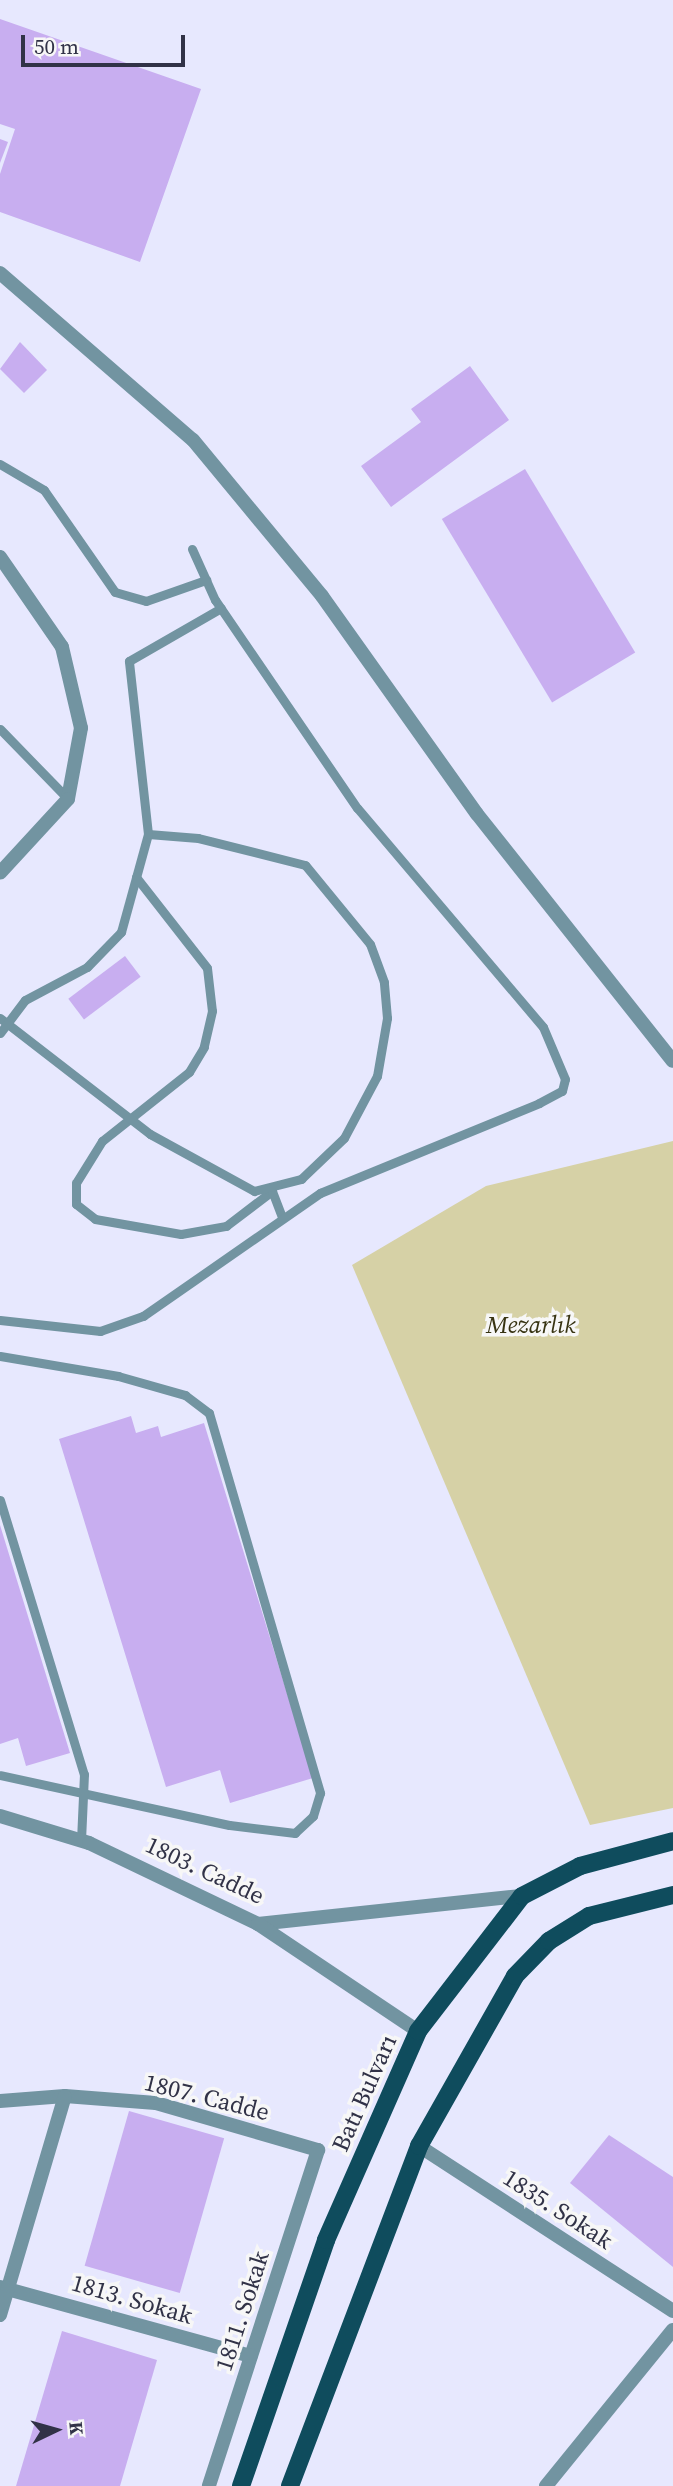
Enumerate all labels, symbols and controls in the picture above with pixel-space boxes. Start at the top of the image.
scale bar [24,21,189,65]
text: 50 m [34,32,79,61]
park label: Mezarlık [486,1311,576,1339]
street label: 1803. Cadde [141,1830,269,1910]
street label: Batı Bulvarı [326,2030,402,2156]
street label: 1807. Cadde [142,2068,272,2126]
street label: 1835. Sokak [498,2163,618,2255]
street label: 1811. Sokak [209,2247,275,2375]
street label: 1813. Sokak [68,2268,196,2330]
north arrow [21,2395,91,2465]
text: K [63,2420,90,2436]

